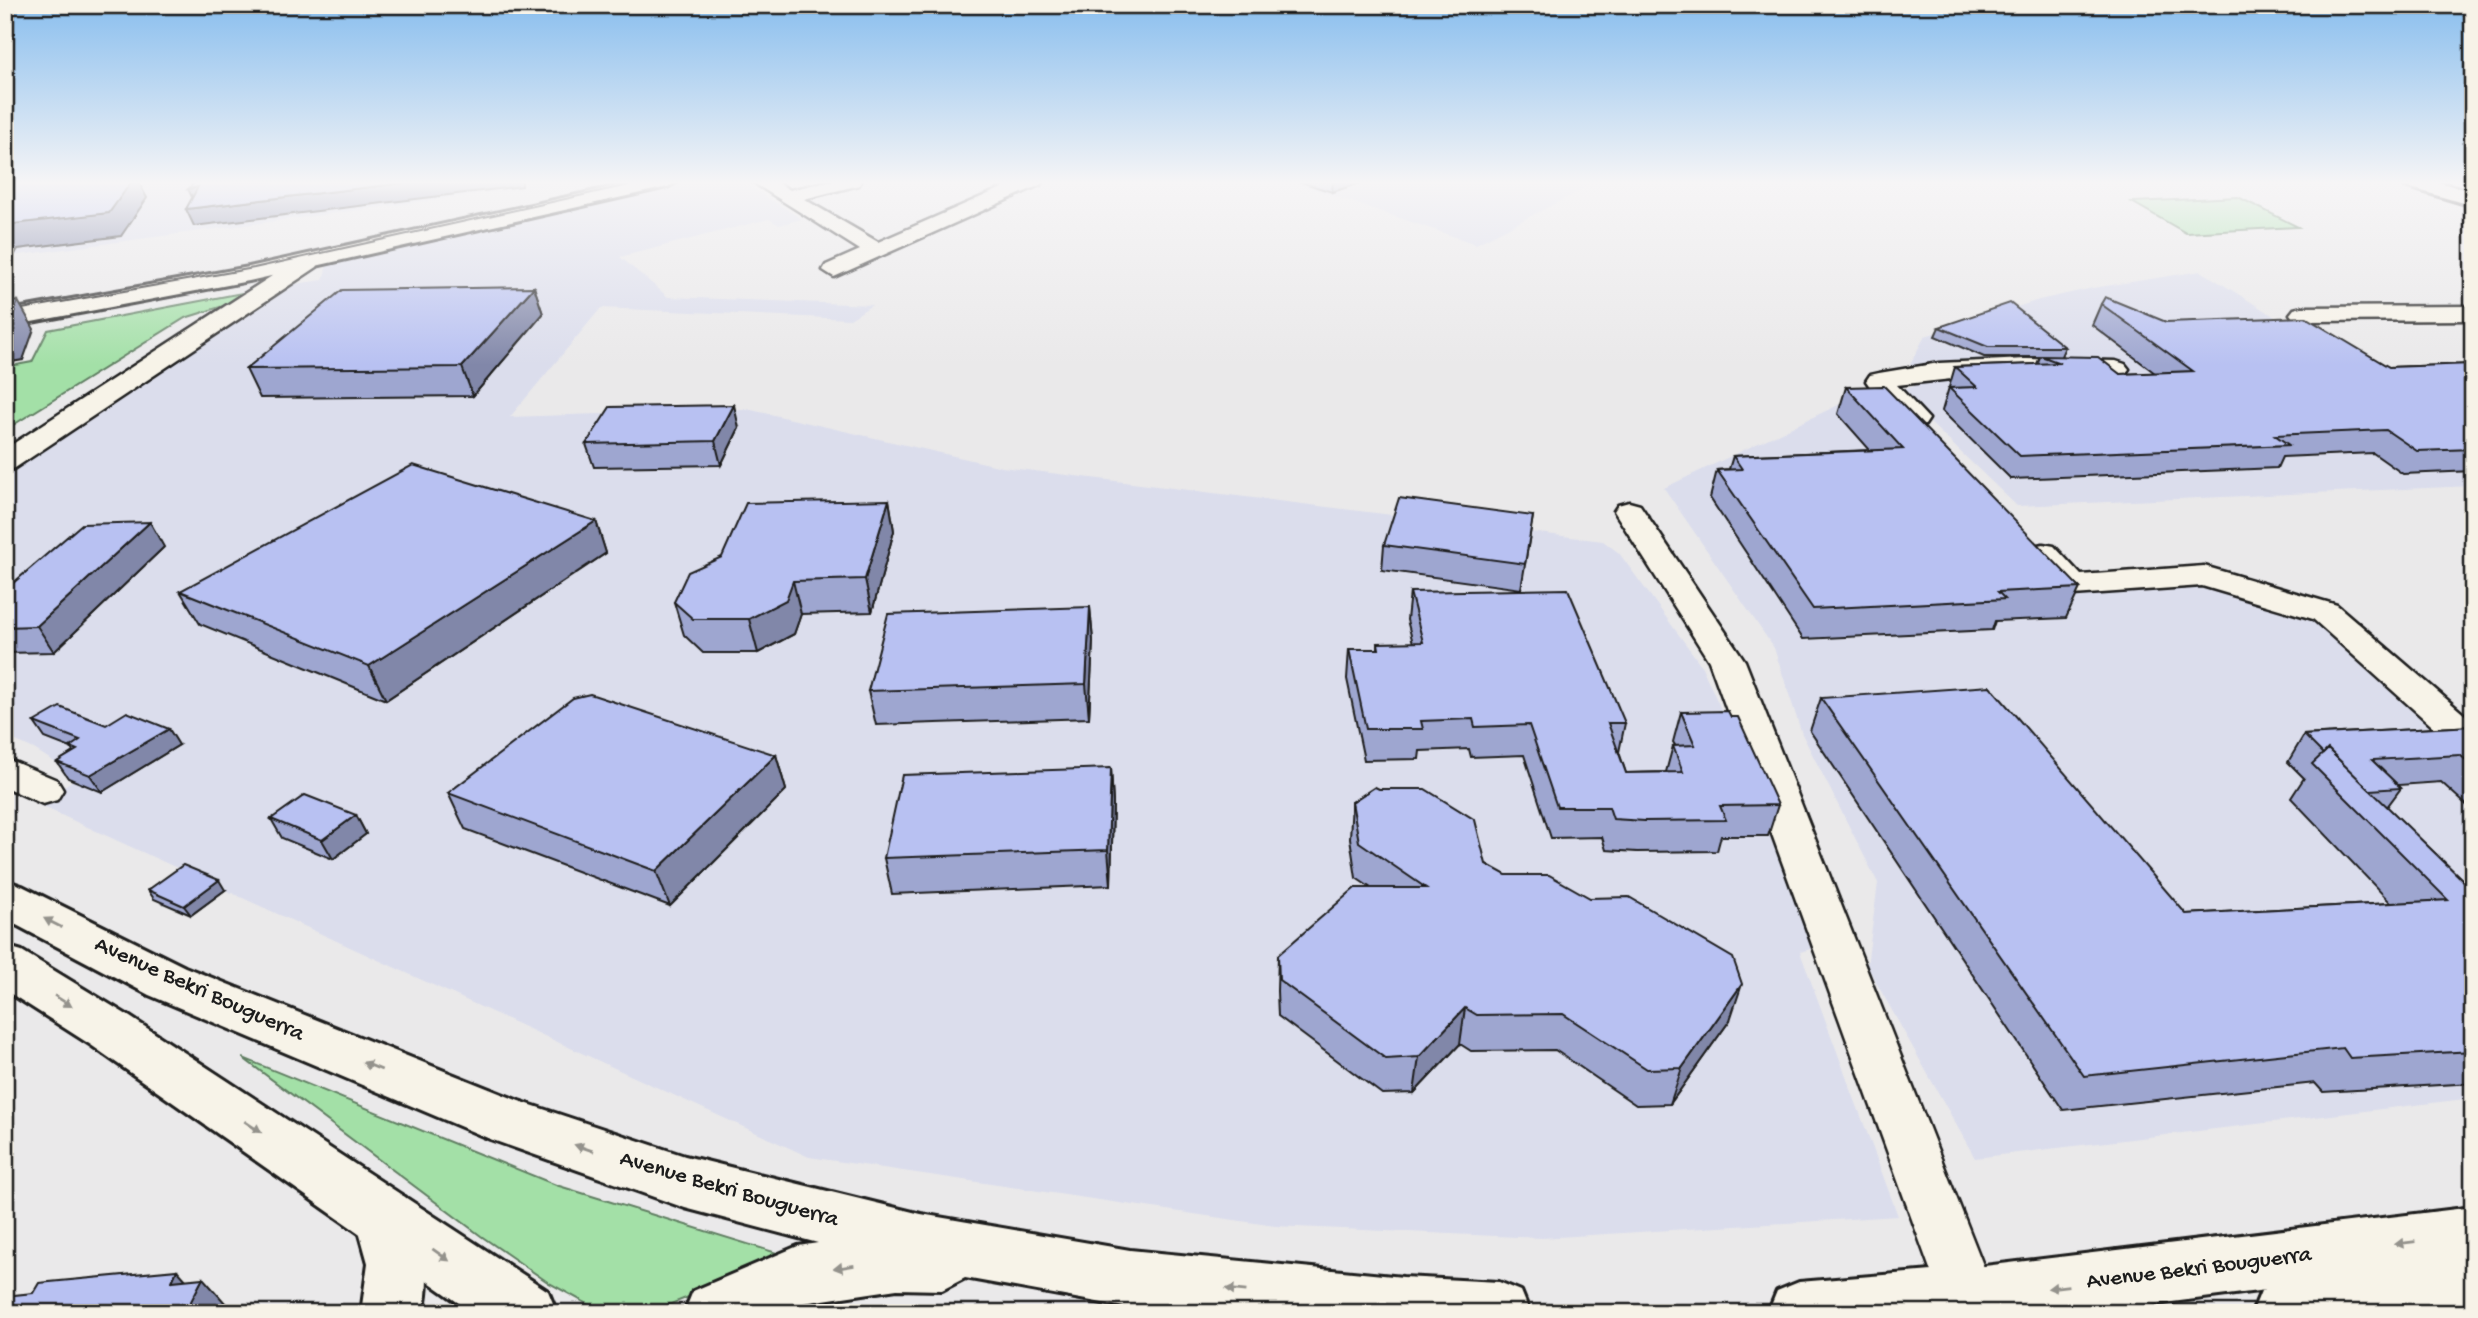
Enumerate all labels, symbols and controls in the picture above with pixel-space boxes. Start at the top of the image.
one-way arrow [43,917,63,928]
street label: Avenue Bekri Bouguerra [90,932,309,1049]
one-way arrow [54,995,73,1008]
one-way arrow [362,1060,382,1072]
one-way arrow [244,1120,262,1134]
one-way arrow [574,1142,595,1153]
street label: Avenue Bekri Bouguerra [616,1146,843,1235]
one-way arrow [2394,1238,2416,1249]
street label: Avenue Bekri Bouguerra [2085,1242,2314,1296]
one-way arrow [432,1248,450,1262]
one-way arrow [833,1262,855,1273]
one-way arrow [2047,1281,2069,1292]
one-way arrow [1225,1285,1247,1296]

